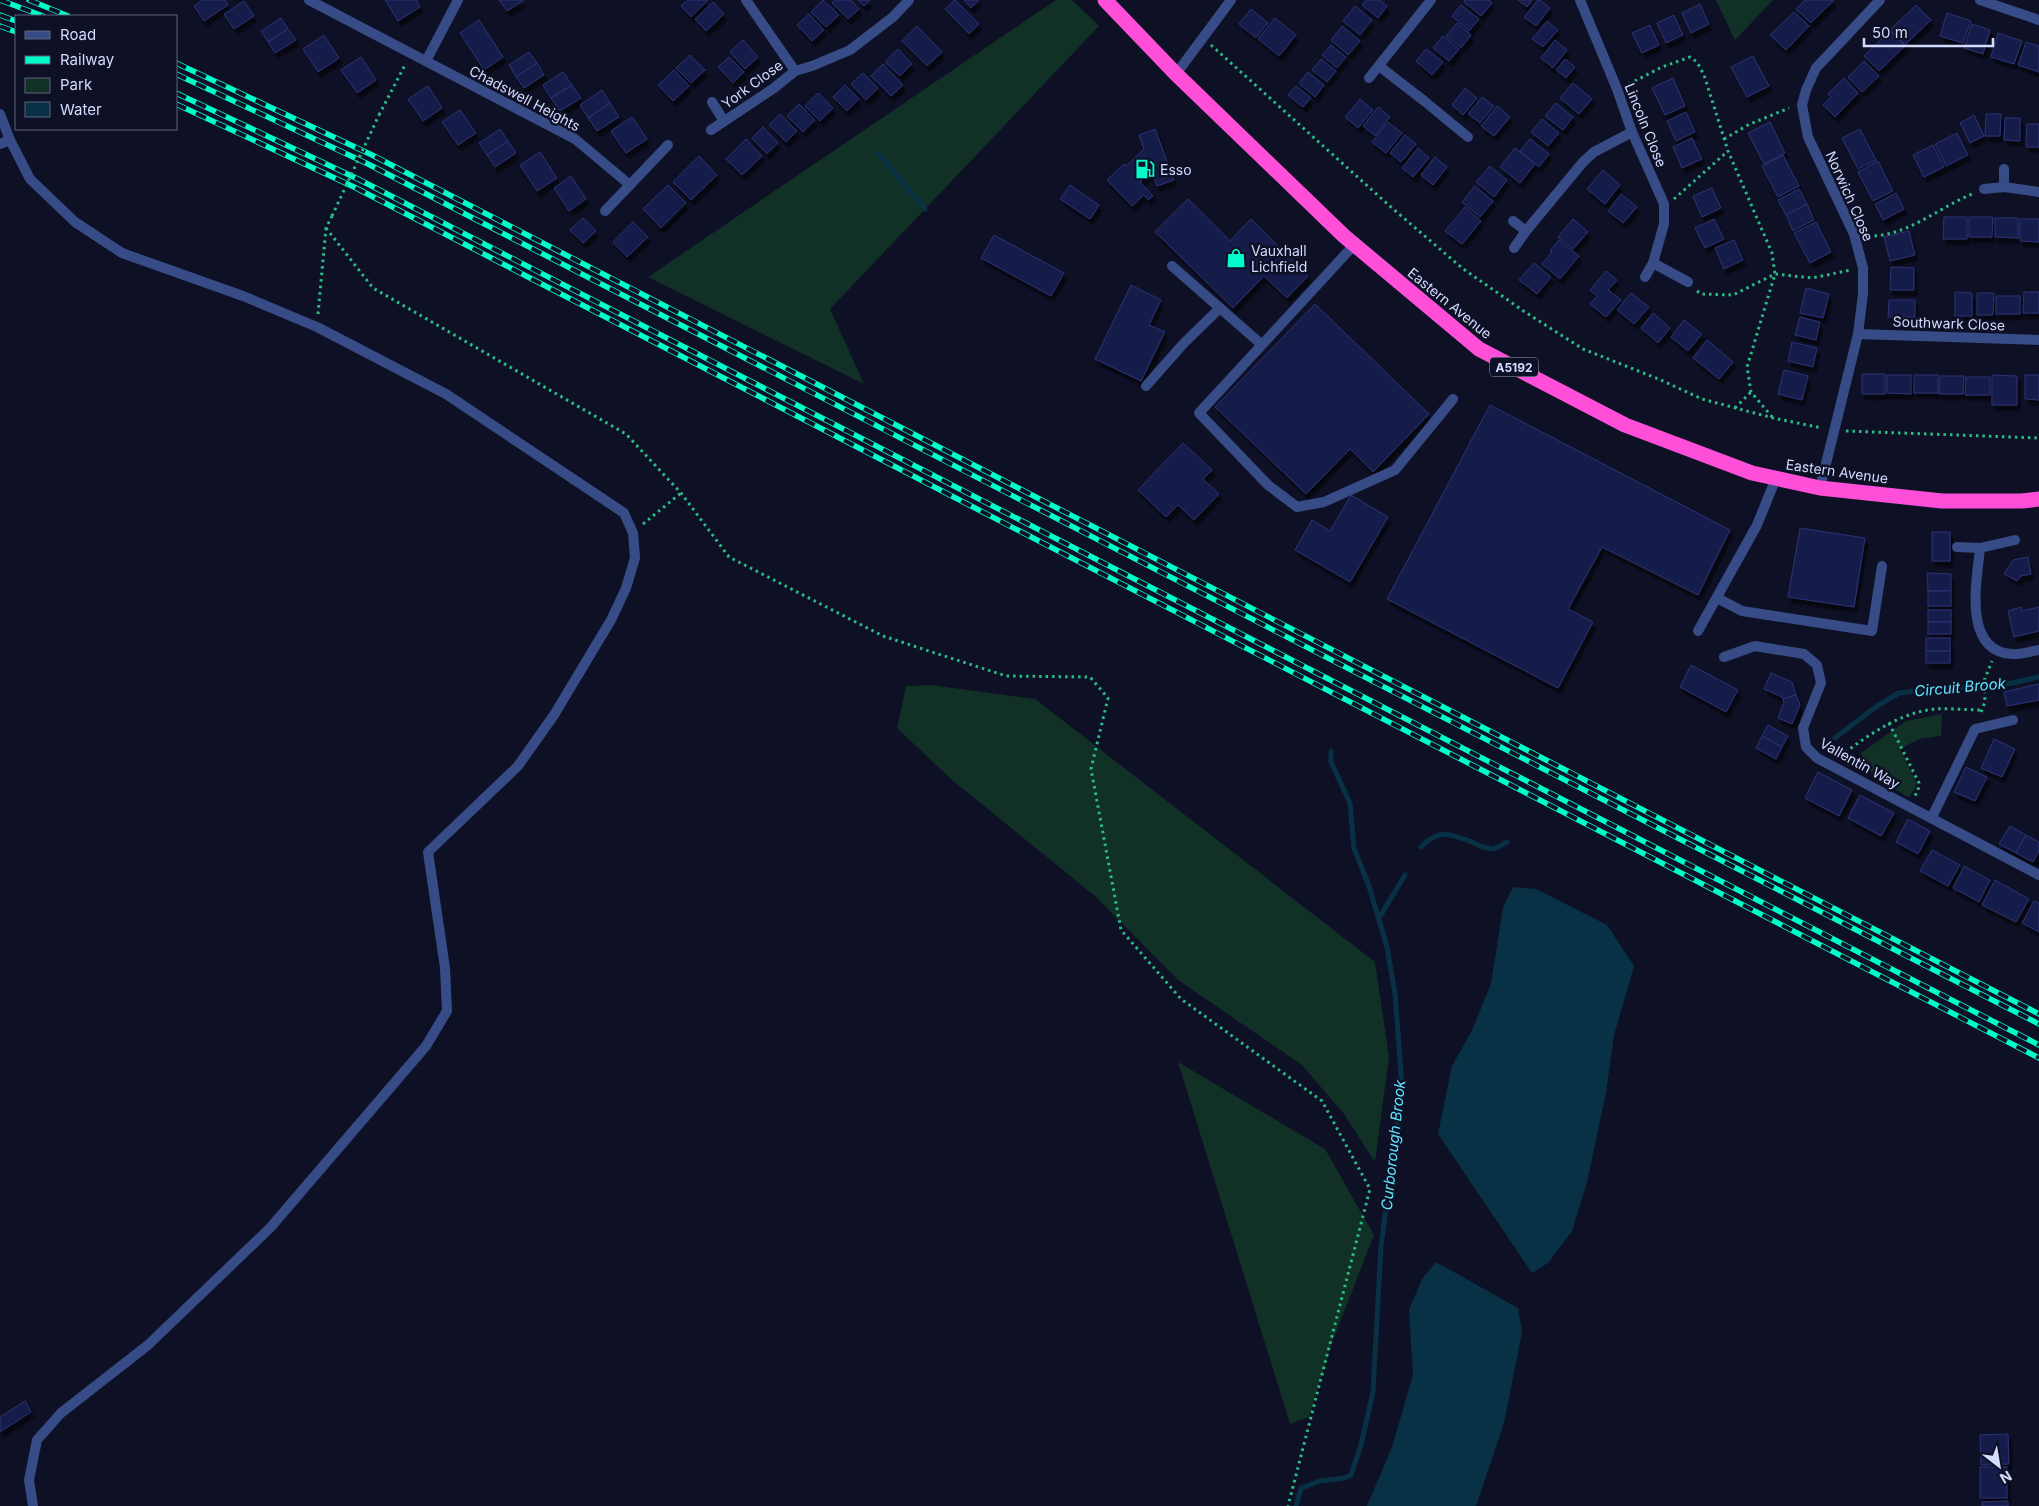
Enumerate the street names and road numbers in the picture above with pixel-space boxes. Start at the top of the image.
street label: York Close [718,56,786,112]
street label: Chadswell Heights [467,62,583,134]
street label: Lincoln Close [1621,80,1671,170]
street label: Norwich Close [1823,148,1877,244]
street label: Eastern Avenue [1405,264,1495,342]
street label: Southwark Close [1892,313,2006,333]
road number: A5192 [1490,358,1538,377]
street label: Eastern Avenue [1785,455,1889,487]
street label: Vallentin Way [1817,734,1903,792]

